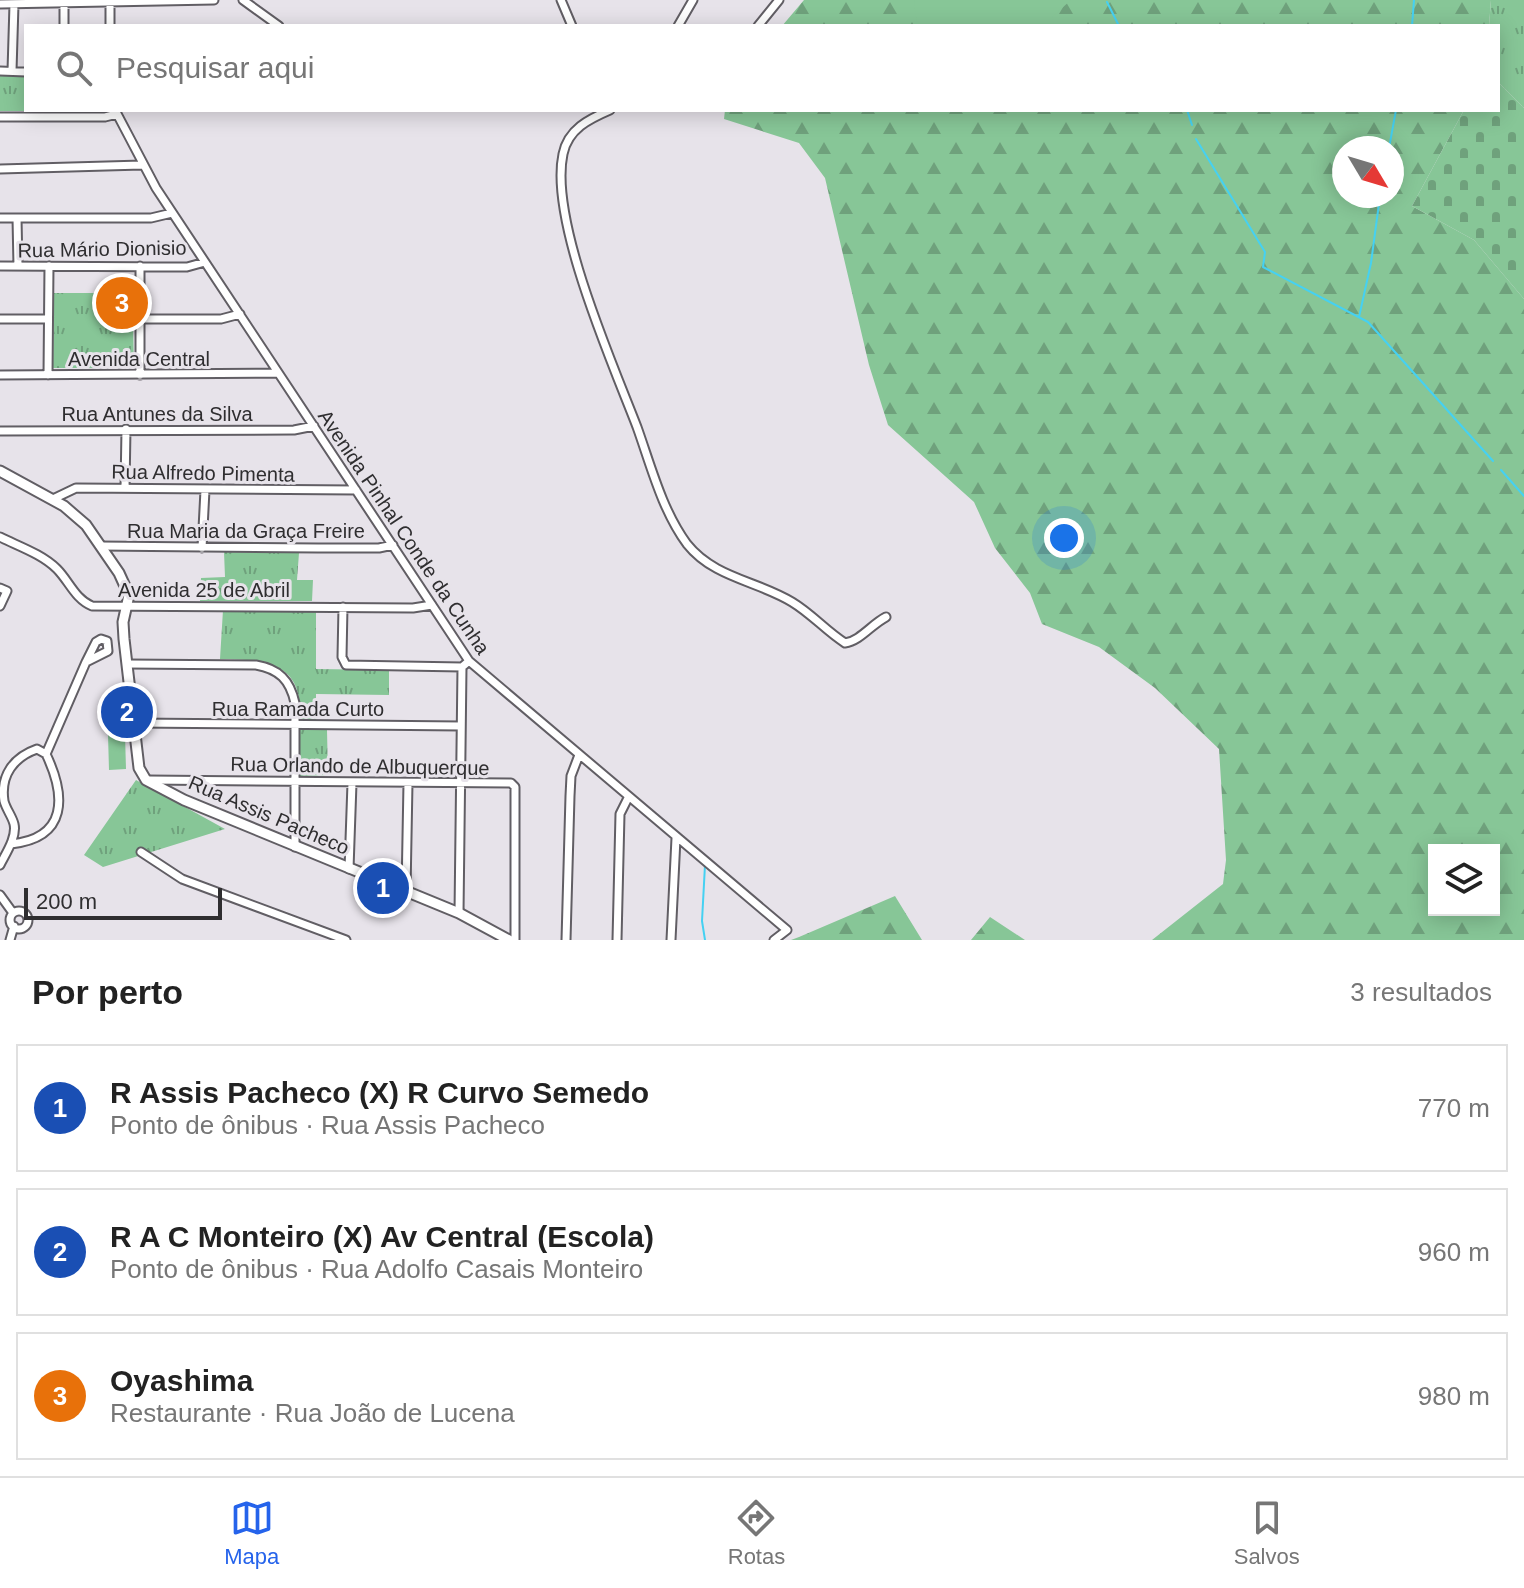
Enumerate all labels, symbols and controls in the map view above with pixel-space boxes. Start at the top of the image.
search box [24,24,1500,112]
icon: search [52,46,96,90]
text: Pesquisar aqui [116,51,314,84]
north arrow [1332,136,1404,208]
street label: Rua Mário Dionisio [17,237,187,261]
pin: 3 [96,273,148,333]
street label: Avenida Central [68,348,210,370]
street label: Rua Antunes da Silva [61,403,253,425]
street label: Avenida Pinhal Conde da Cunha [314,406,495,659]
street label: Rua Alfredo Pimenta [111,460,296,486]
your location [1044,518,1084,558]
street label: Rua Maria da Graça Freire [127,520,365,542]
street label: Avenida 25 de Abril [118,579,290,601]
pin: 2 [101,682,153,742]
street label: Rua Ramada Curto [212,698,384,720]
street label: Rua Orlando de Albuquerque [230,753,490,779]
street label: Rua Assis Pacheco [185,771,353,859]
map controls [1428,844,1500,916]
button: layers [1428,844,1500,916]
pin: 1 [357,858,409,918]
scale bar [24,884,222,920]
text: 200 m [36,889,97,914]
text: Por perto [32,973,183,1011]
text: 3 resultados [1350,977,1492,1007]
text: R Assis Pacheco (X) R Curvo Semedo [110,1076,649,1109]
text: 1 [53,1093,67,1123]
text: 770 m [1418,1093,1490,1123]
text: Ponto de ônibus · Rua Assis Pacheco [110,1110,545,1140]
text: R A C Monteiro (X) Av Central (Escola) [110,1220,654,1253]
text: 2 [53,1237,67,1267]
text: 960 m [1418,1237,1490,1267]
text: Ponto de ônibus · Rua Adolfo Casais Monteiro [110,1254,643,1284]
text: Oyashima [110,1364,253,1397]
text: 3 [53,1381,67,1411]
text: 980 m [1418,1381,1490,1411]
text: Restaurante · Rua João de Lucena [110,1398,515,1428]
tab: Mapa [224,1496,279,1570]
tab: Rotas [728,1496,785,1570]
tab: Salvos [1234,1496,1300,1570]

